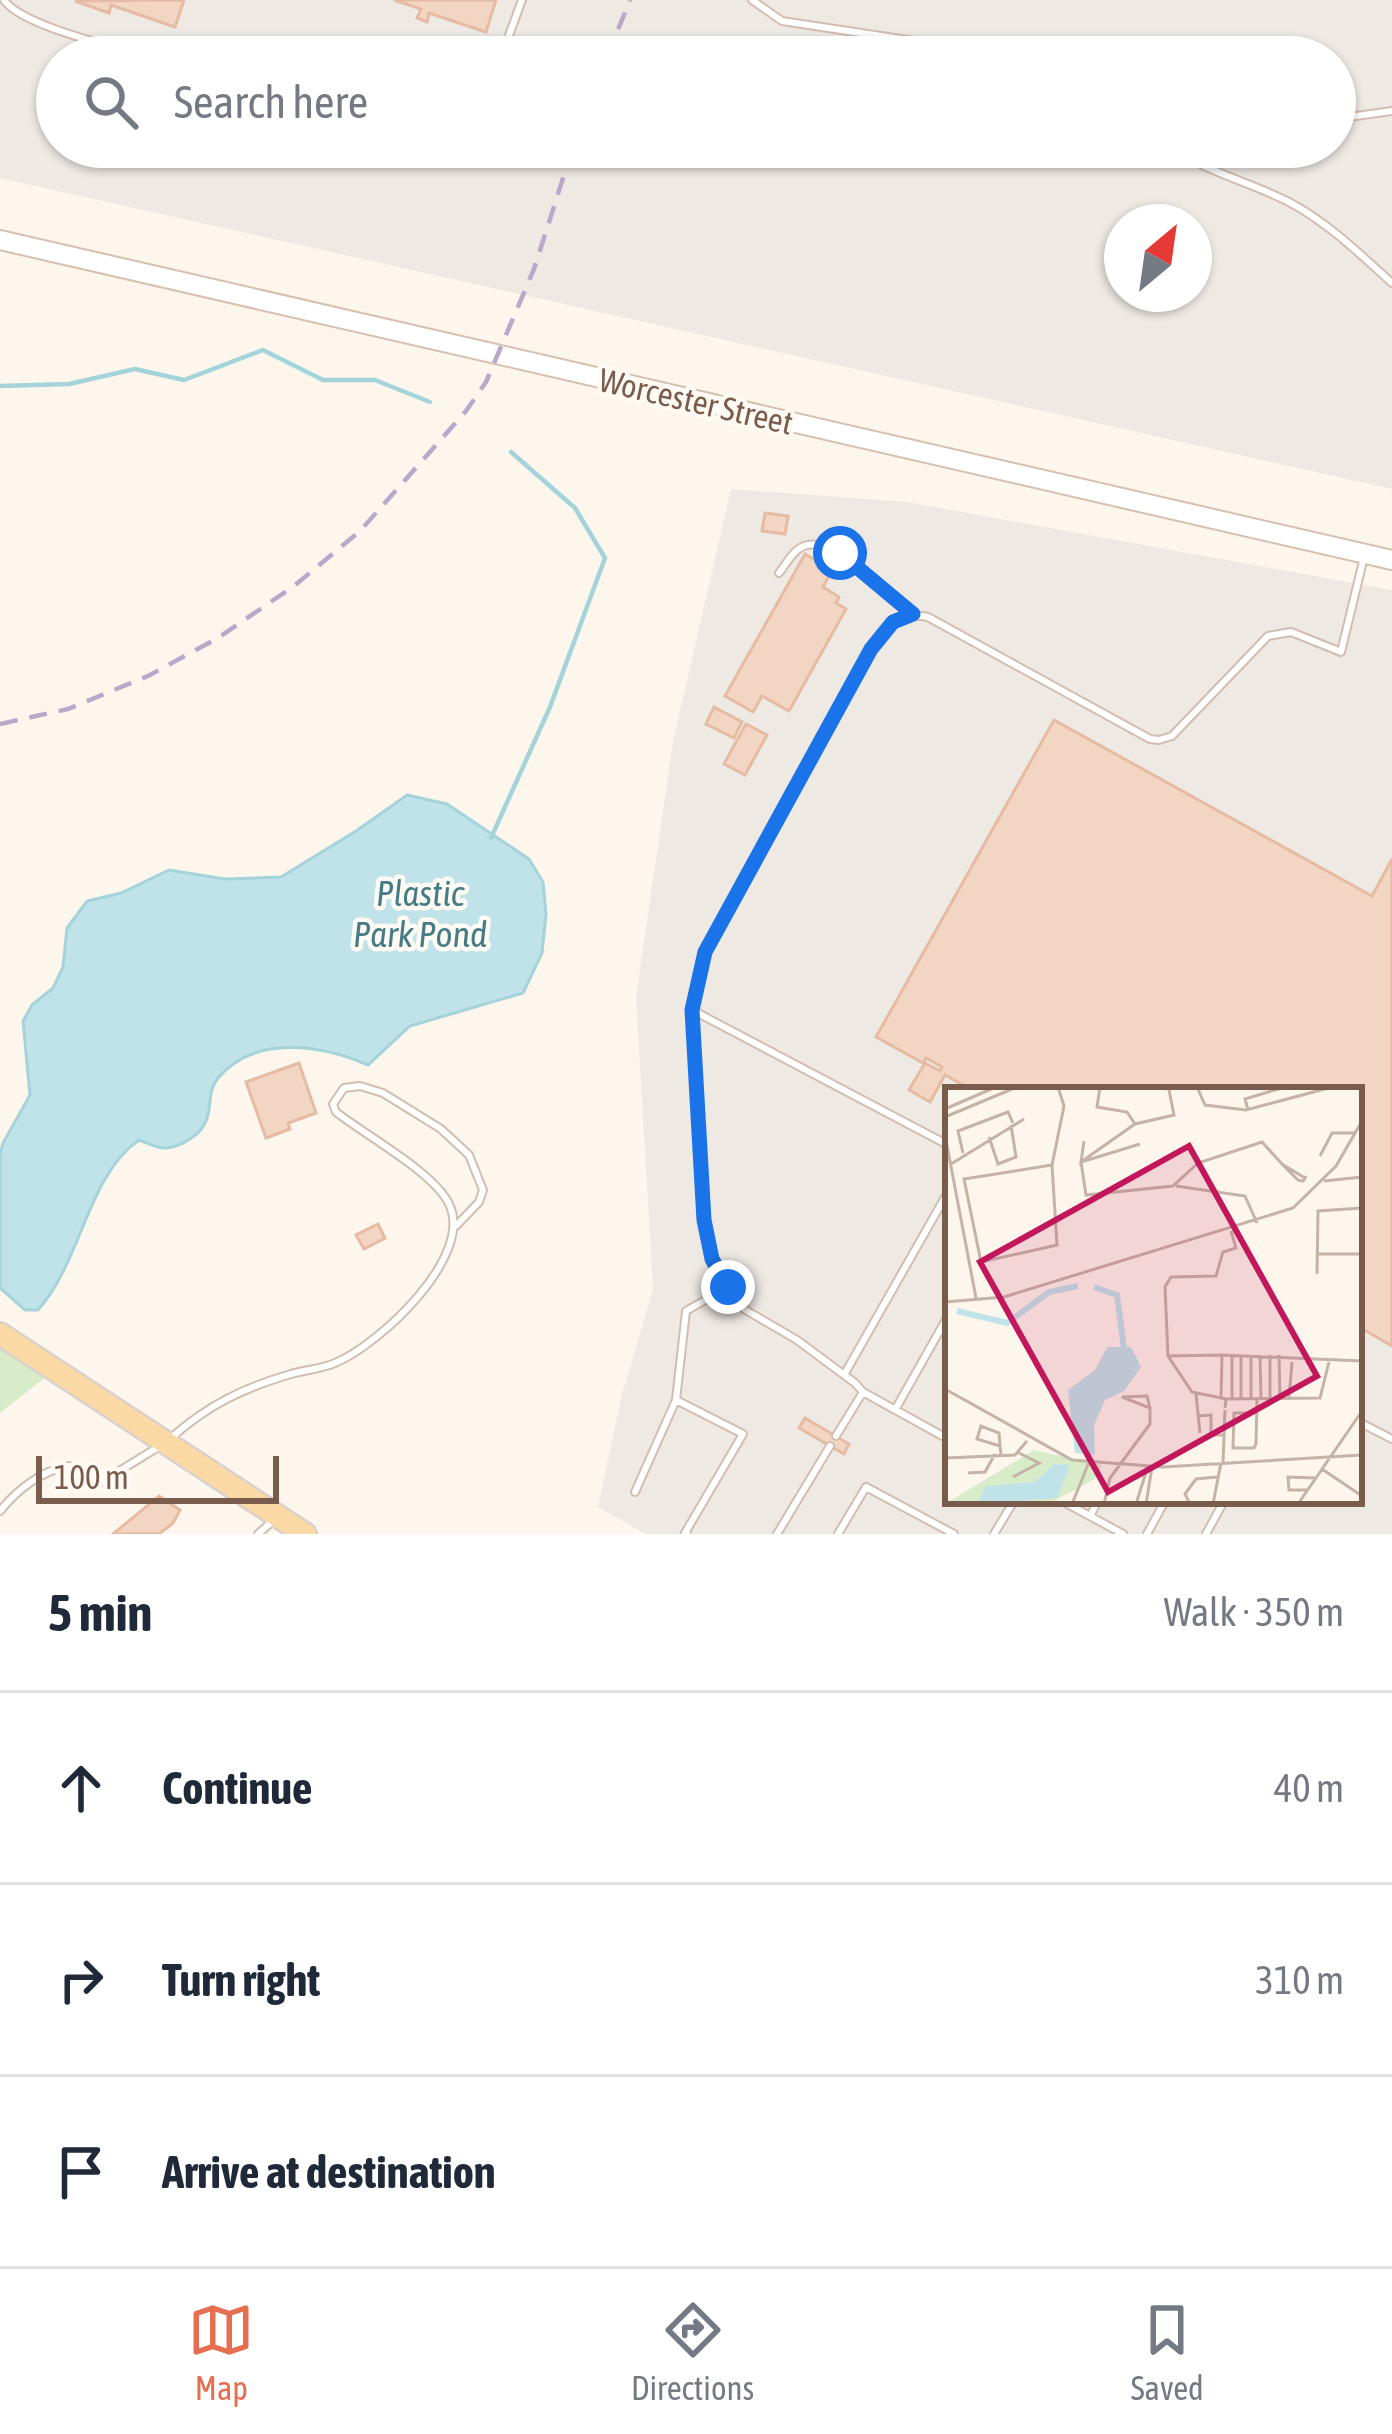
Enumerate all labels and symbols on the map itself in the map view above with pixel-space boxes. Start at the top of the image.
north arrow [1104,204,1212,312]
street label: Worcester Street [595,360,797,442]
route start [813,526,867,580]
water label: Plastic Park Pond [353,872,487,955]
inset map [945,1087,1362,1504]
route end [701,1260,755,1314]
scale bar [36,1450,279,1503]

